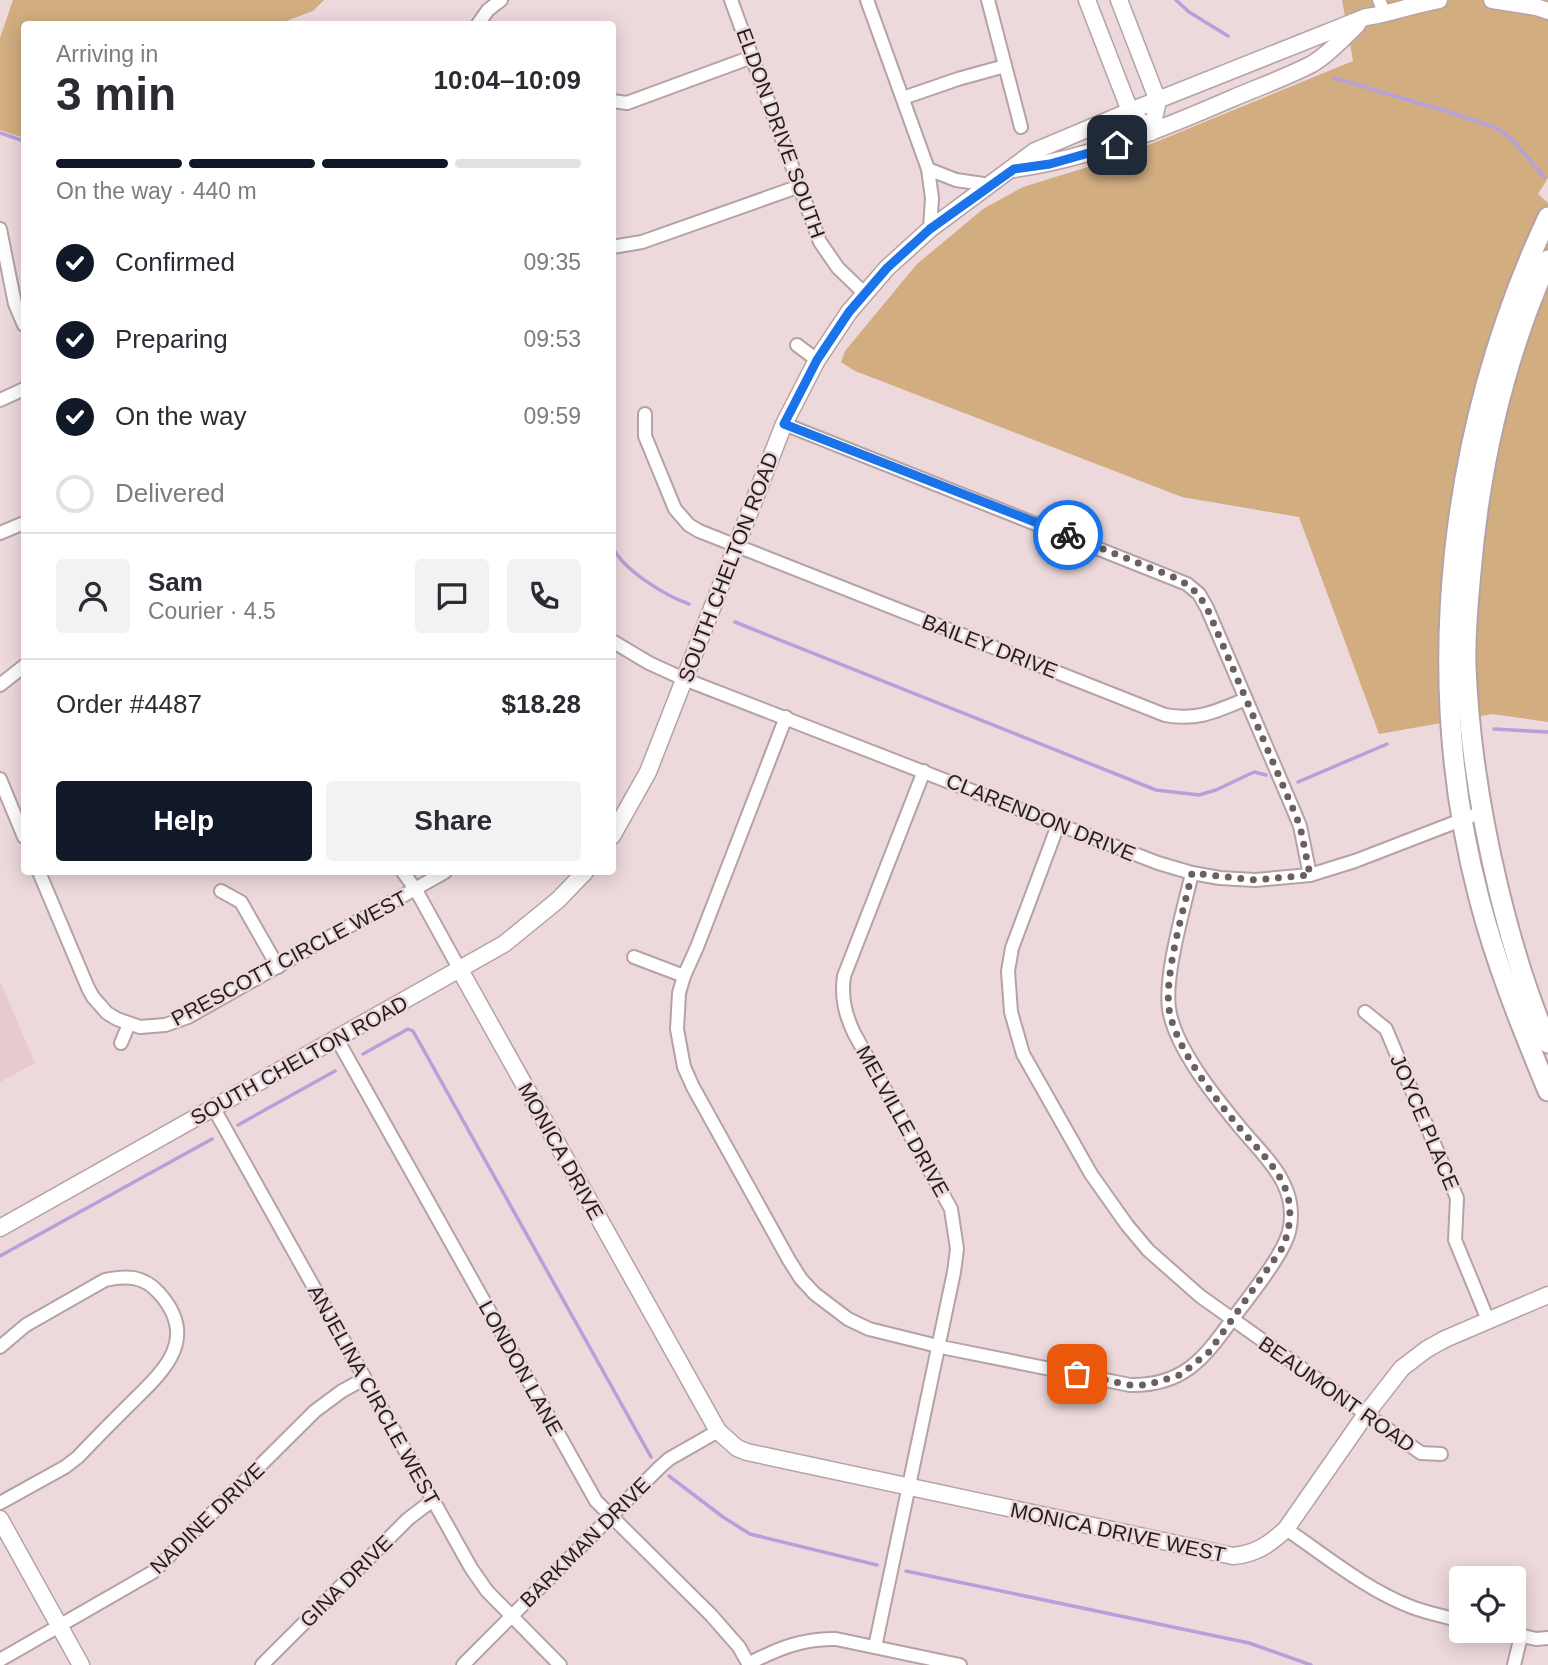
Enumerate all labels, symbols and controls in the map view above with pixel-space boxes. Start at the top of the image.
street label: ELDON DRIVE SOUTH [732,25,830,241]
text: Arriving in [56,41,158,67]
text: 10:04–10:09 [434,65,581,95]
text: 3 min [56,68,176,120]
pin [1087,115,1147,175]
icon: home [1098,126,1136,164]
text: On the way · 440 m [56,178,257,204]
icon: check [56,244,94,282]
text: Confirmed [115,247,235,277]
text: 09:35 [523,249,581,275]
icon: check [56,321,94,359]
text: Preparing [115,324,228,354]
text: 09:53 [523,326,581,352]
icon: check [56,398,94,436]
text: On the way [115,401,247,431]
text: 09:59 [523,403,581,429]
street label: SOUTH CHELTON ROAD [673,449,783,685]
text: Delivered [115,478,225,508]
courier [1033,500,1103,570]
icon: bike [1049,516,1087,554]
button: person [56,559,130,633]
button: chat [415,559,489,633]
button: phone [507,559,581,633]
text: Sam [148,567,203,597]
text: Courier · 4.5 [148,598,276,624]
street label: BAILEY DRIVE [919,610,1061,682]
text: Order #4487 [56,689,202,719]
text: $18.28 [501,689,581,719]
street label: CLARENDON DRIVE [943,769,1139,865]
button: Help [56,781,312,861]
button: Share [326,781,581,861]
street label: PRESCOTT CIRCLE WEST [167,886,411,1030]
street label: SOUTH CHELTON ROAD [187,991,411,1129]
street label: MELVILLE DRIVE [852,1042,954,1200]
street label: JOYCE PLACE [1386,1051,1464,1193]
street label: MONICA DRIVE [514,1079,608,1223]
street label: ANJELINA CIRCLE WEST [304,1281,444,1509]
street label: LONDON LANE [474,1297,568,1439]
street label: BEAUMONT ROAD [1255,1331,1419,1457]
pin [1047,1344,1107,1404]
icon: bag [1058,1355,1096,1393]
street label: NADINE DRIVE [145,1458,269,1578]
street label: BARKMAN DRIVE [515,1472,655,1612]
street label: MONICA DRIVE WEST [1008,1498,1228,1566]
street label: GINA DRIVE [295,1530,397,1632]
map controls [1449,1566,1526,1643]
button: locate [1449,1566,1526,1643]

